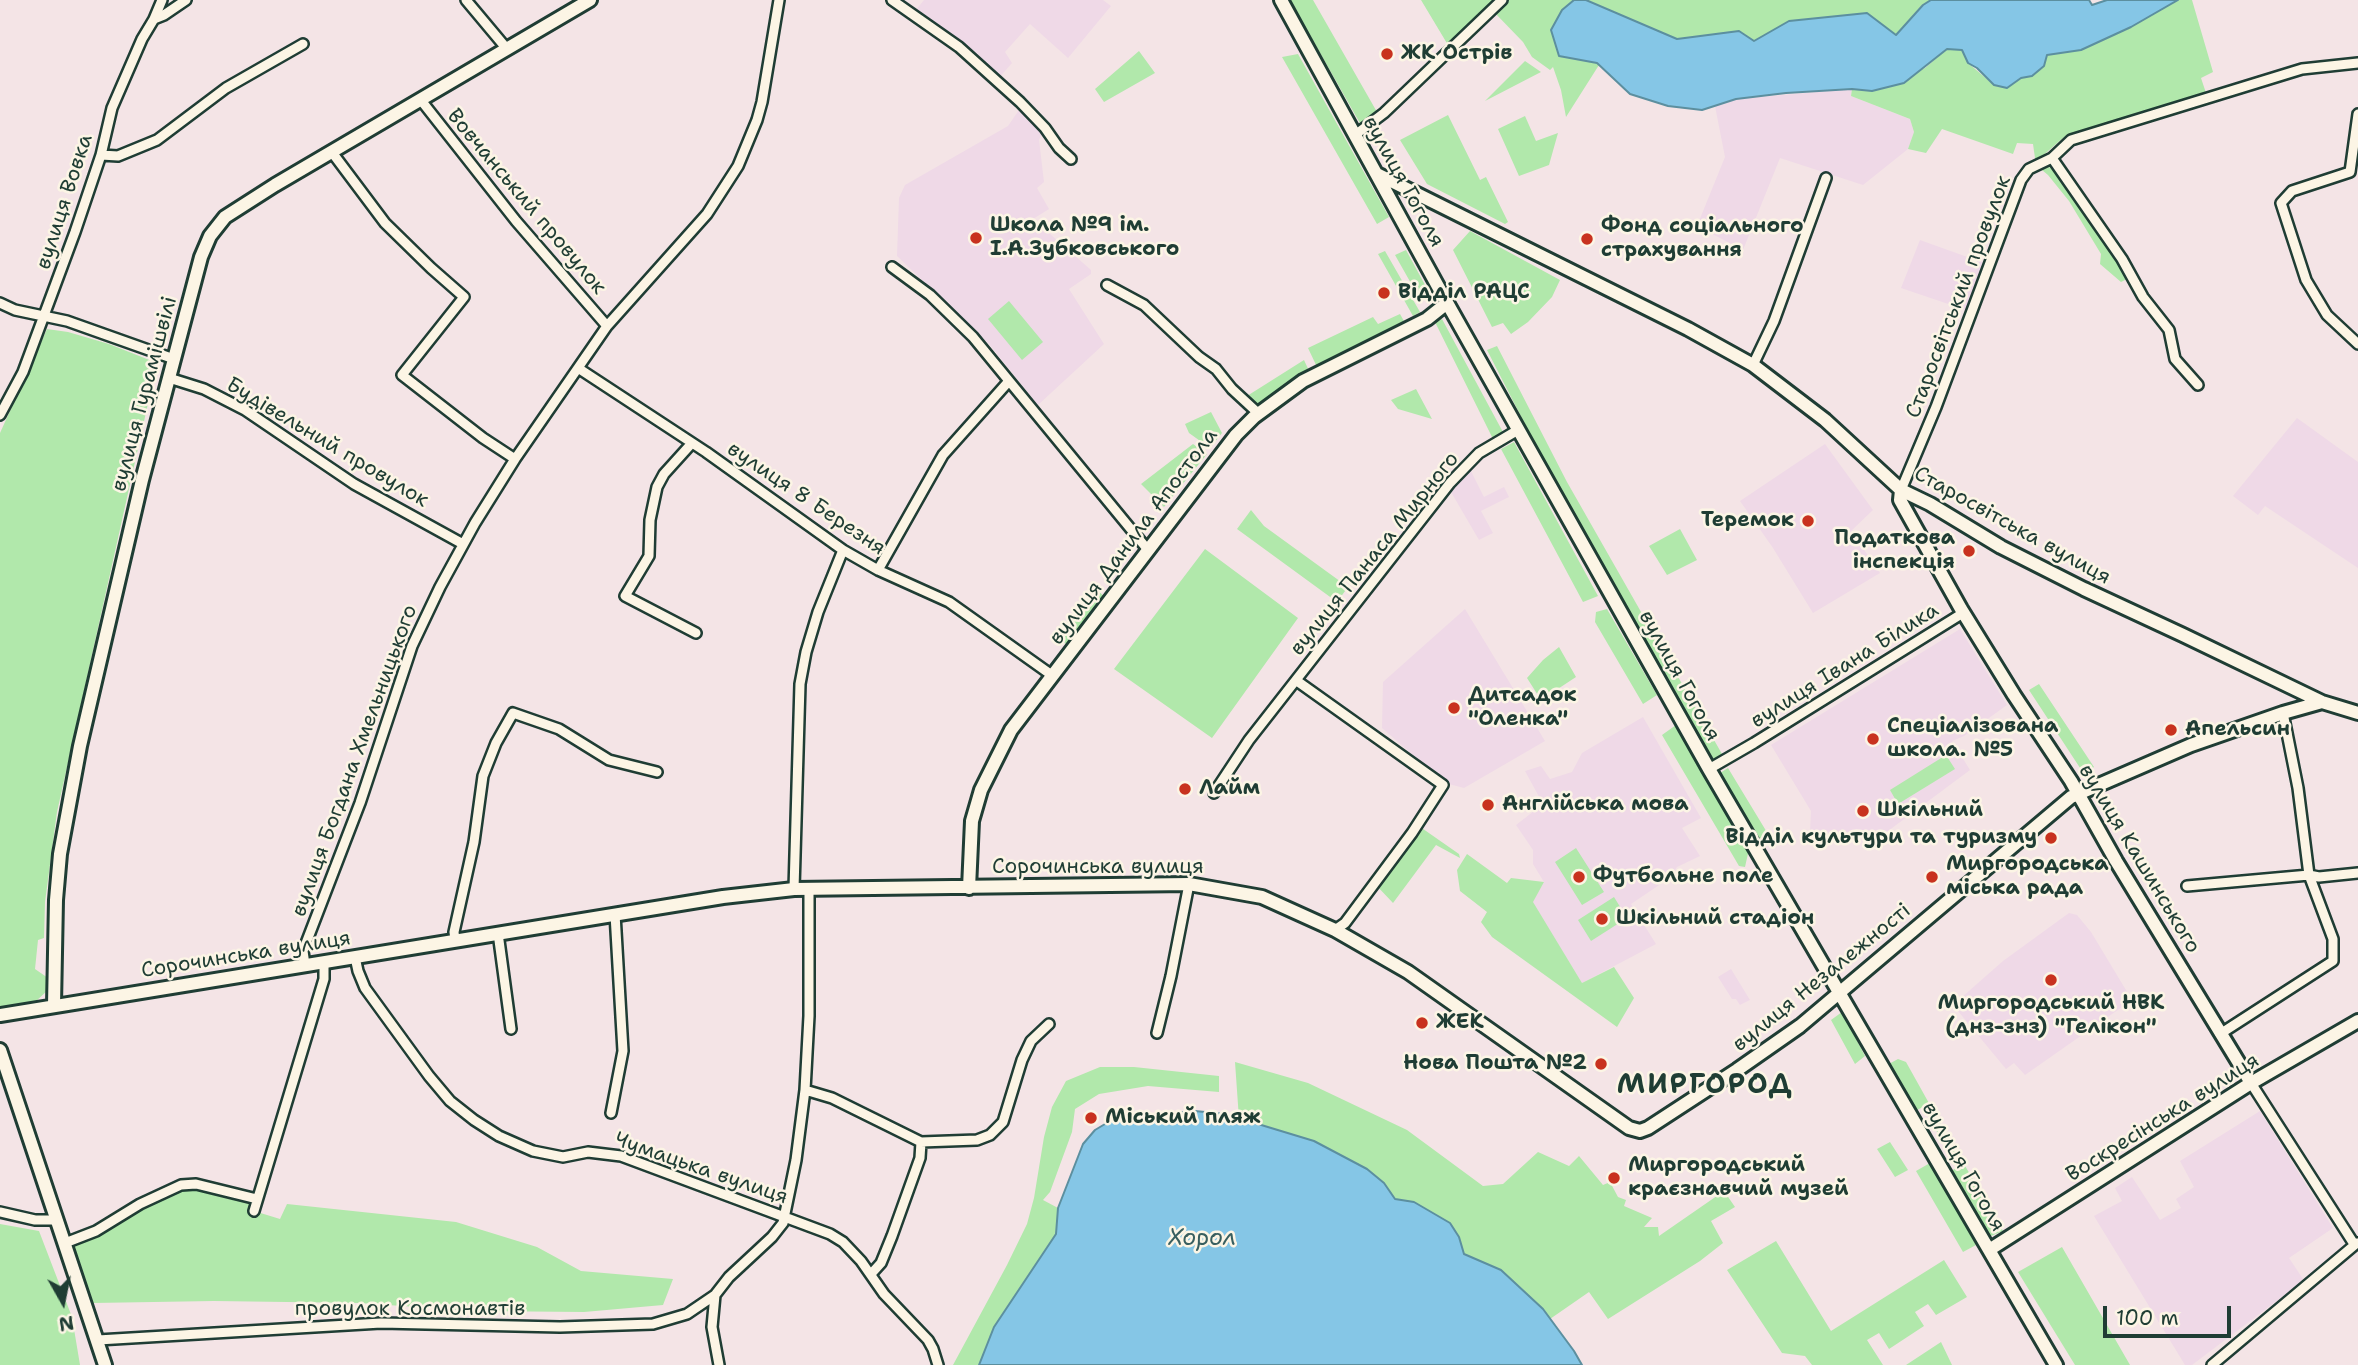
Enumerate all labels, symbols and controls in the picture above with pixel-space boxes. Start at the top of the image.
place label: ЖК Острів [1401,41,1512,67]
marker: ЖК Острів [1379,46,1395,62]
street label: Вовчанський провулок [441,104,611,300]
street label: вулиця Гоголя [1357,112,1449,252]
street label: вулиця Вовка [31,131,99,273]
street label: Старосвітський провулок [1901,172,2017,422]
place label: Школа №9 ім. І.А.Зубковського [990,213,1179,263]
place label: Фонд соціального страхування [1601,214,1804,264]
marker: Школа №9 ім. І.А.Зубковського [968,230,984,246]
marker: Фонд соціального страхування [1579,231,1595,247]
place label: Відділ РАЦС [1398,280,1530,306]
marker: Відділ РАЦС [1376,285,1392,301]
street label: вулиця Гурамішвілі [107,294,183,494]
street label: Будівельний провулок [221,373,433,513]
street label: вулиця Данила Апостола [1044,424,1224,650]
street label: вулиця 8 Березня [722,437,890,561]
street label: вулиця Панаса Мирного [1285,447,1465,661]
street label: Старосвітська вулиця [1909,461,2115,591]
place label: Теремок [1701,508,1794,534]
marker: Теремок [1800,513,1816,529]
place label: Податкова інспекція [1835,526,1955,576]
marker: Податкова інспекція [1961,543,1977,559]
street label: вулиця Івана Білика [1747,598,1943,734]
street label: вулиця Богдана Хмельницького [287,602,423,920]
street label: вулиця Гоголя [1633,606,1725,746]
place label: Дитсадок "Оленка" [1468,683,1577,733]
marker: Дитсадок "Оленка" [1446,700,1462,716]
place label: Спеціалізована школа. №5 [1887,714,2058,764]
place label: Апельсин [2185,717,2290,743]
marker: Апельсин [2163,722,2179,738]
marker: Спеціалізована школа. №5 [1865,731,1881,747]
street label: вулиця Кашинського [2073,760,2205,958]
place label: Лайм [1199,776,1260,802]
marker: Лайм [1177,781,1193,797]
place label: Англійська мова [1502,792,1689,818]
marker: Англійська мова [1480,797,1496,813]
place label: Шкільний [1877,798,1983,824]
marker: Шкільний [1855,803,1871,819]
place label: Відділ культури та туризму [1725,825,2037,851]
marker: Відділ культури та туризму [2043,830,2059,846]
place label: Миргородська міська рада [1946,852,2109,902]
street label: Сорочинська вулиця [992,855,1204,881]
place label: Футбольне поле [1593,864,1774,890]
marker: Футбольне поле [1571,869,1587,885]
marker: Миргородська міська рада [1924,869,1940,885]
street label: вулиця Незалежності [1728,898,1916,1058]
place label: Шкільний стадіон [1616,906,1814,932]
marker: Шкільний стадіон [1594,911,1610,927]
street label: Сорочинська вулиця [139,926,353,984]
marker: Миргородський НВК (днз-знз) "Гелікон" [2043,972,2059,988]
place label: Миргородський НВК (днз-знз) "Гелікон" [1938,991,2164,1041]
place label: ЖЕК [1436,1010,1484,1036]
marker: ЖЕК [1414,1015,1430,1031]
street label: Воскресінська вулиця [2062,1048,2264,1188]
place label: Нова Пошта №2 [1403,1051,1587,1077]
marker: Нова Пошта №2 [1593,1056,1609,1072]
district label: МИРГОРОД [1618,1069,1792,1103]
street label: вулиця Гоголя [1916,1098,2010,1236]
place label: Міський пляж [1105,1105,1261,1131]
marker: Міський пляж [1083,1110,1099,1126]
street label: Чумацька вулиця [611,1127,791,1211]
place label: Миргородський краєзнавчий музей [1628,1153,1849,1203]
marker: Миргородський краєзнавчий музей [1606,1170,1622,1186]
water label: Хорол [1168,1225,1236,1253]
north arrow [28,1267,98,1337]
scale bar [2106,1292,2234,1336]
street label: провулок Космонавтів [295,1297,525,1323]
text: 100 m [2116,1304,2179,1332]
text: N [57,1310,76,1337]

